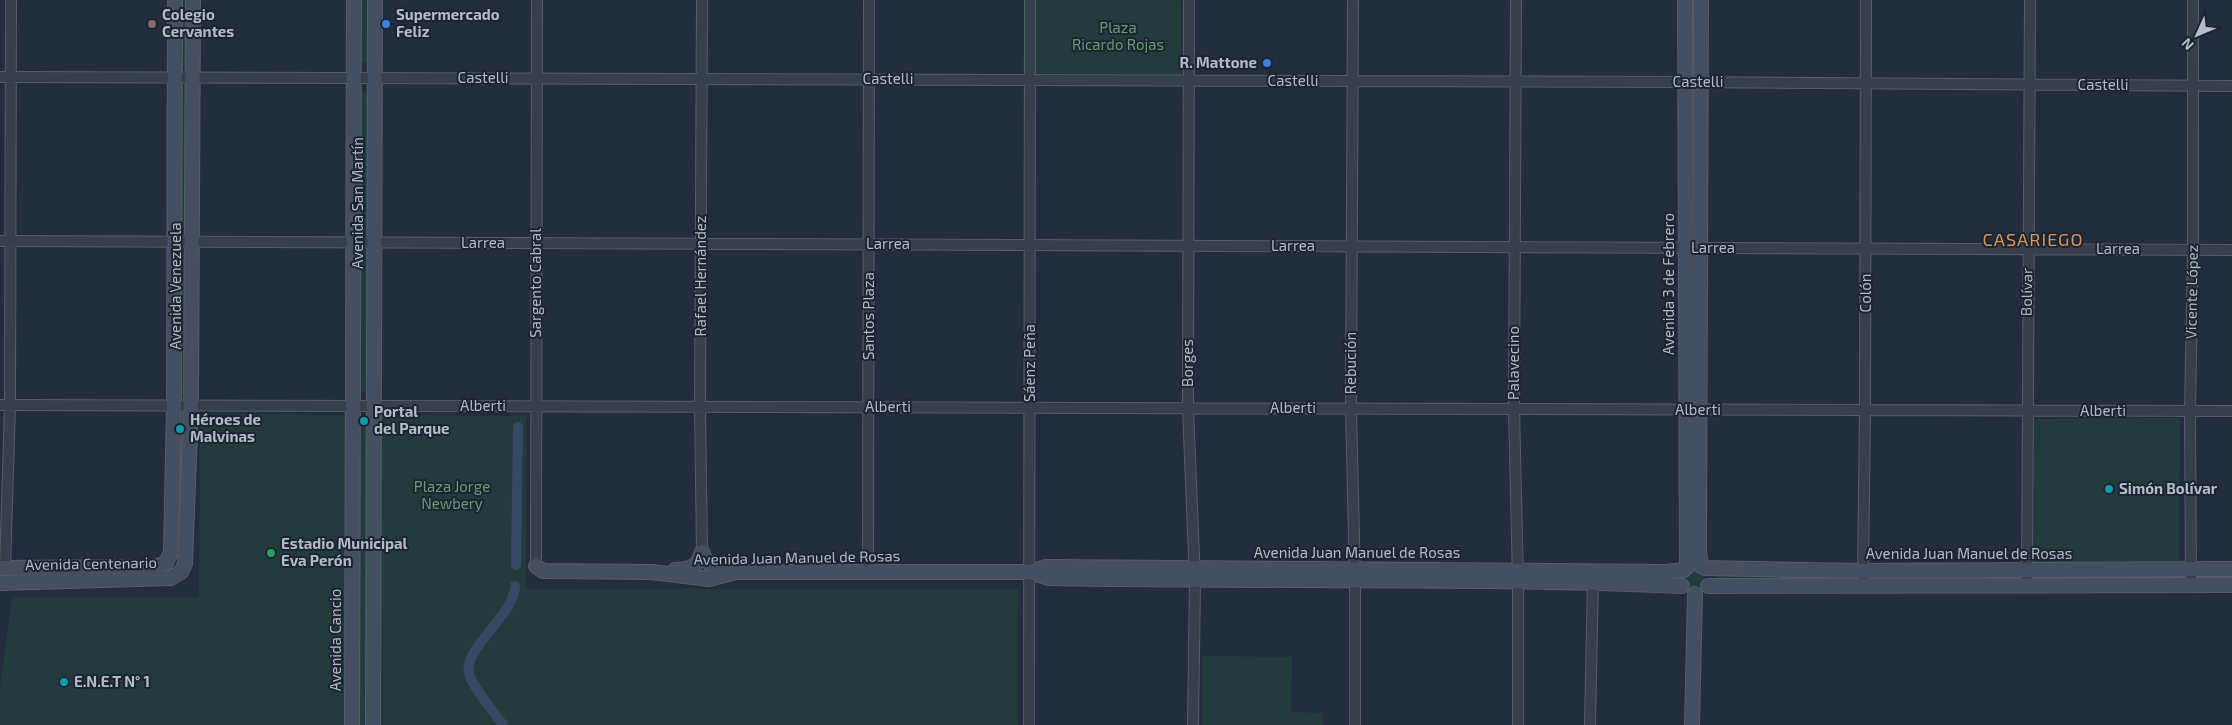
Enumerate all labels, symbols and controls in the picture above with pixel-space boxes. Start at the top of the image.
place label: Colegio Cervantes [162,5,234,40]
place label: Supermercado Feliz [396,5,500,40]
north arrow [2172,10,2222,60]
marker: Colegio Cervantes [146,18,158,30]
marker: Supermercado Feliz [380,18,392,30]
park label: Plaza Ricardo Rojas [1072,18,1164,54]
text: N [2178,35,2197,54]
place label: R. Mattone [1179,53,1257,71]
marker: R. Mattone [1261,57,1273,69]
street label: Castelli [458,68,508,86]
street label: Castelli [863,69,913,87]
street label: Castelli [1268,71,1318,89]
street label: Castelli [1673,72,1723,90]
street label: Castelli [2078,75,2128,93]
street label: Avenida San Martín [348,137,366,269]
street label: Avenida 3 de Febrero [1659,213,1677,355]
street label: Rafael Hernández [691,216,709,336]
street label: Avenida Venezuela [166,222,184,350]
street label: Sargento Cabral [526,228,544,338]
district label: CASARIEGO [1983,228,2083,250]
street label: Larrea [461,233,505,251]
street label: Larrea [866,234,910,252]
street label: Larrea [1271,236,1315,254]
street label: Larrea [1691,238,1735,256]
street label: Larrea [2096,239,2140,257]
street label: Vicente López [2181,245,2201,339]
street label: Bolívar [2017,268,2035,316]
street label: Santos Plaza [859,272,877,360]
street label: Colón [1856,274,1874,312]
street label: Sáenz Peña [1020,324,1038,402]
street label: Palavecino [1504,326,1522,400]
street label: Rebución [1341,332,1359,394]
street label: Borges [1178,339,1196,387]
street label: Alberti [460,396,506,414]
street label: Alberti [865,397,911,415]
street label: Alberti [1270,398,1316,416]
street label: Alberti [1675,400,1721,418]
street label: Alberti [2080,401,2126,419]
place label: Portal del Parque [374,402,450,437]
place label: Héroes de Malvinas [190,410,261,445]
marker: Portal del Parque [358,415,370,427]
marker: Héroes de Malvinas [174,423,186,435]
park label: Plaza Jorge Newbery [414,477,490,512]
place label: Simón Bolívar [2119,479,2218,497]
marker: Simón Bolívar [2103,483,2115,495]
place label: Estadio Municipal Eva Perón [281,534,408,569]
street label: Avenida Juan Manuel de Rosas [1254,543,1460,561]
street label: Avenida Juan Manuel de Rosas [1866,544,2072,562]
street label: Avenida Juan Manuel de Rosas [694,546,900,568]
marker: Estadio Municipal Eva Perón [265,547,277,559]
street label: Avenida Centenario [25,553,157,573]
street label: Avenida Cancio [326,589,344,691]
place label: E.N.E.T N° 1 [74,672,150,690]
marker: E.N.E.T N° 1 [58,676,70,688]

